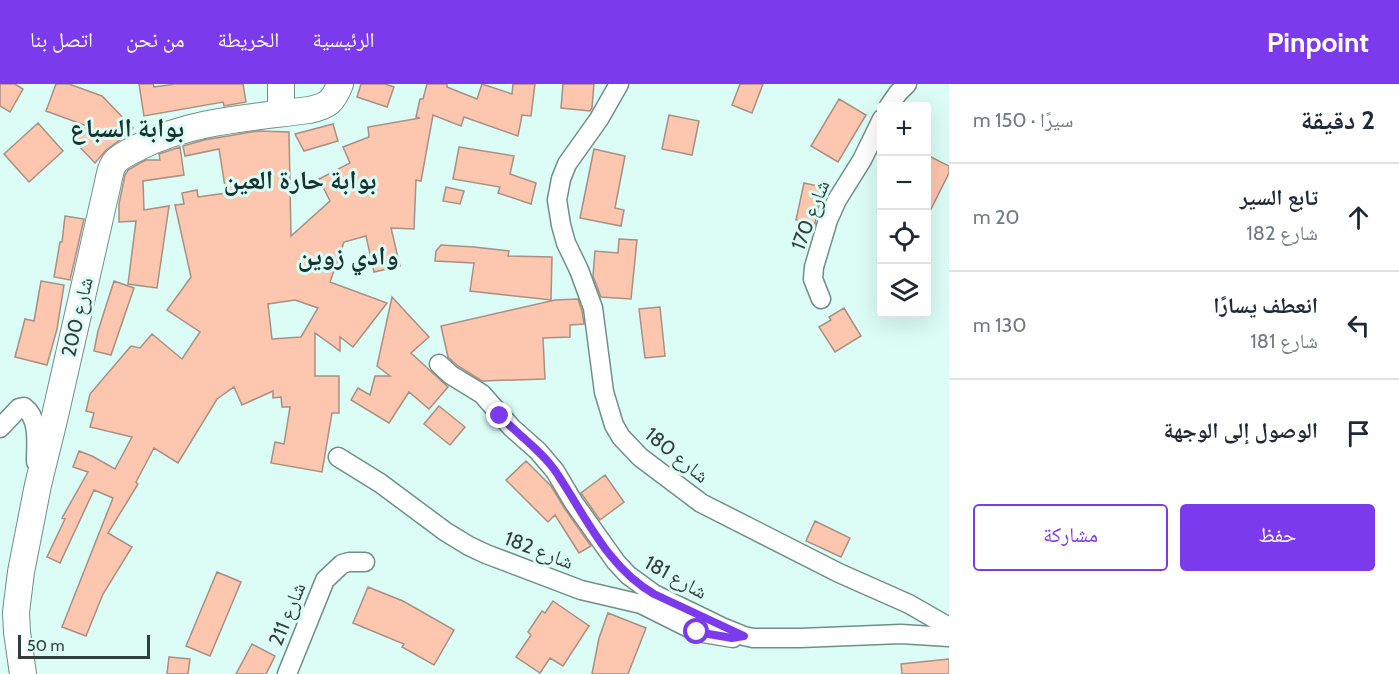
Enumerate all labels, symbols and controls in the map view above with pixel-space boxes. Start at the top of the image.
text: Pinpoint [1267,25,1369,59]
text: اتصل بنا [30,27,93,52]
text: من نحن [126,27,185,52]
text: الخريطة [218,27,279,52]
text: الرئيسية [312,27,375,52]
map controls [877,102,931,318]
button: + [877,102,931,156]
text: 2 دقيقة [1301,104,1375,136]
text: سيرًا · 150 m [973,108,1073,132]
district label: بوابة السباع [70,112,184,145]
button: − [877,156,931,210]
district label: بوابة حارة العين [223,164,377,196]
street label: شارع 170 [786,177,835,254]
text: تابع السير [1240,184,1318,211]
icon: ahead [1342,201,1375,234]
text: 20 m [973,205,1020,229]
button: locate [877,210,931,264]
text: شارع 182 [1246,221,1318,245]
district label: وادي زوين [297,240,399,276]
button: layers [877,264,931,318]
street label: شارع 200 [56,275,99,359]
text: انعطف يسارًا [1213,292,1318,319]
icon: left [1342,309,1375,342]
text: 130 m [973,313,1026,337]
text: شارع 181 [1250,329,1318,353]
route end [486,402,512,428]
text: الوصول إلى الوجهة [1163,417,1318,444]
icon: arrive [1342,417,1375,450]
street label: شارع 180 [640,422,714,489]
button: مشاركة [973,504,1168,571]
button: حفظ [1180,504,1375,571]
street label: شارع 182 [501,526,577,575]
street label: شارع 181 [640,550,711,605]
street label: شارع 211 [264,579,311,649]
route start [683,618,709,644]
scale bar [18,632,150,660]
text: 50 m [27,636,64,655]

